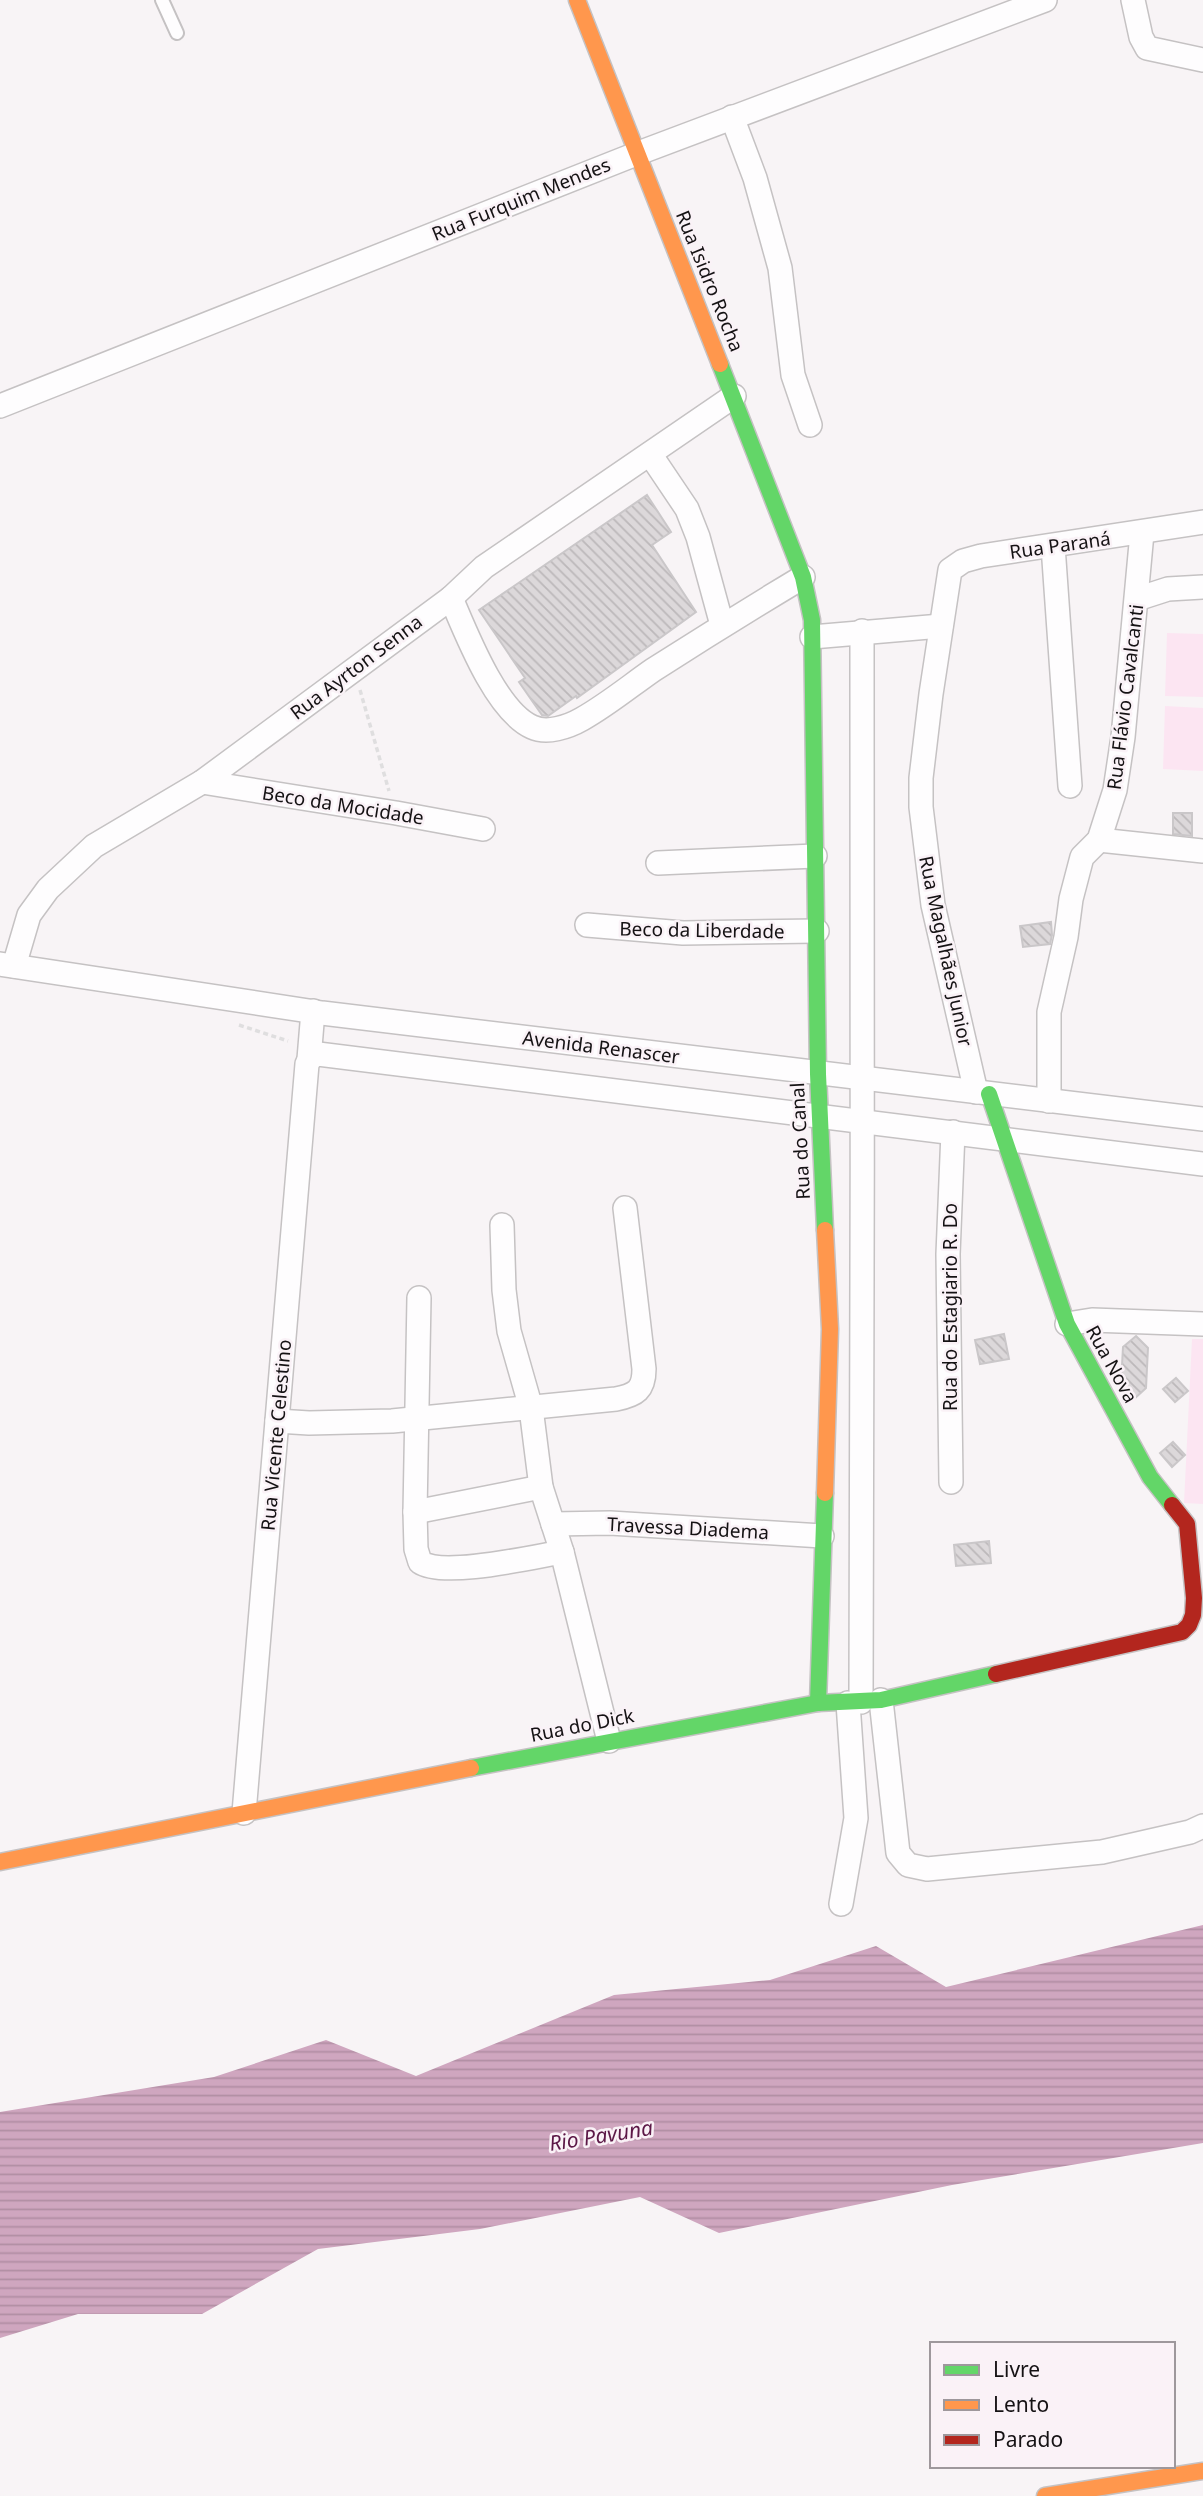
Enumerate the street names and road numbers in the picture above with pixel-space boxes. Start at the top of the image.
street label: Rua Furquim Mendes [428,151,614,247]
street label: Rua Isidro Rocha [670,207,750,355]
street label: Rua Paraná [1008,525,1112,565]
street label: Rua Flávio Cavalcanti [1101,603,1149,791]
street label: Rua Ayrton Senna [285,609,427,725]
street label: Beco da Mocidade [260,779,426,831]
street label: Rua Magalhães Junior [913,853,979,1049]
street label: Beco da Liberdade [619,916,785,944]
street label: Avenida Renascer [521,1024,681,1070]
street label: Rua do Canal [784,1082,816,1200]
street label: Rua do Estagiario R. Do [937,1203,963,1411]
street label: Rua Nova [1080,1321,1144,1407]
street label: Rua Vicente Celestino [255,1338,297,1532]
street label: Travessa Diadema [606,1511,770,1545]
street label: Rua do Dick [528,1702,636,1748]

